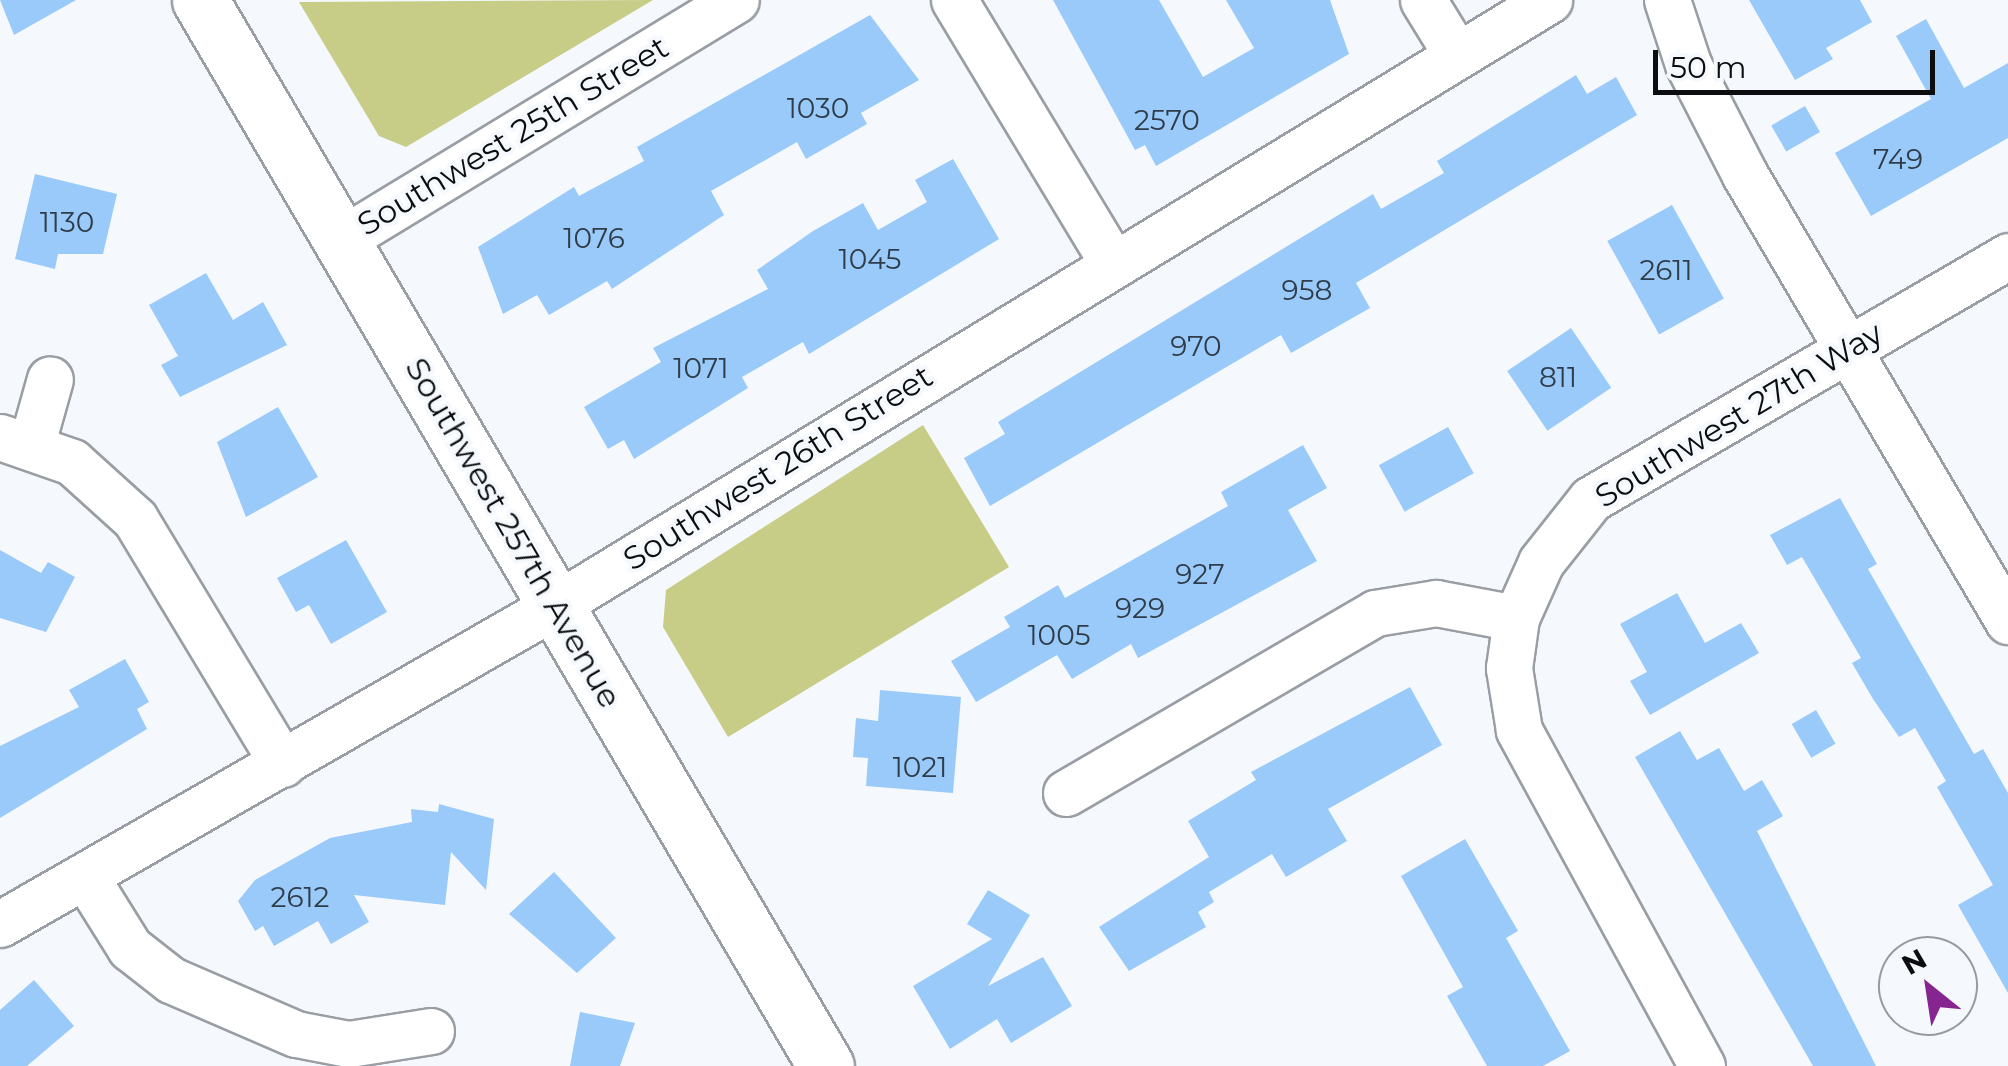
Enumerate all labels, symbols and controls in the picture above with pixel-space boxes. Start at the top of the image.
street label: Southwest 25th Street [351,28,675,244]
scale bar [1658,30,1940,92]
text: 50 m [1670,49,1747,86]
house number: 1030 [787,91,849,125]
house number: 2570 [1134,103,1200,137]
house number: 749 [1873,142,1923,176]
house number: 1130 [40,205,94,239]
house number: 1076 [563,221,625,255]
house number: 1045 [839,242,901,276]
house number: 2611 [1639,253,1693,287]
house number: 958 [1282,273,1332,307]
street label: Southwest 27th Way [1588,314,1890,516]
house number: 970 [1170,329,1222,363]
street label: Southwest 257th Avenue [397,351,629,715]
house number: 1071 [673,351,729,385]
street label: Southwest 26th Street [617,357,939,579]
house number: 811 [1539,360,1577,394]
house number: 927 [1175,557,1225,591]
house number: 929 [1115,591,1165,625]
house number: 1005 [1027,618,1091,652]
house number: 1021 [893,750,947,784]
house number: 2612 [271,880,329,914]
north arrow [1878,936,1978,1036]
text: N [1896,941,1932,982]

